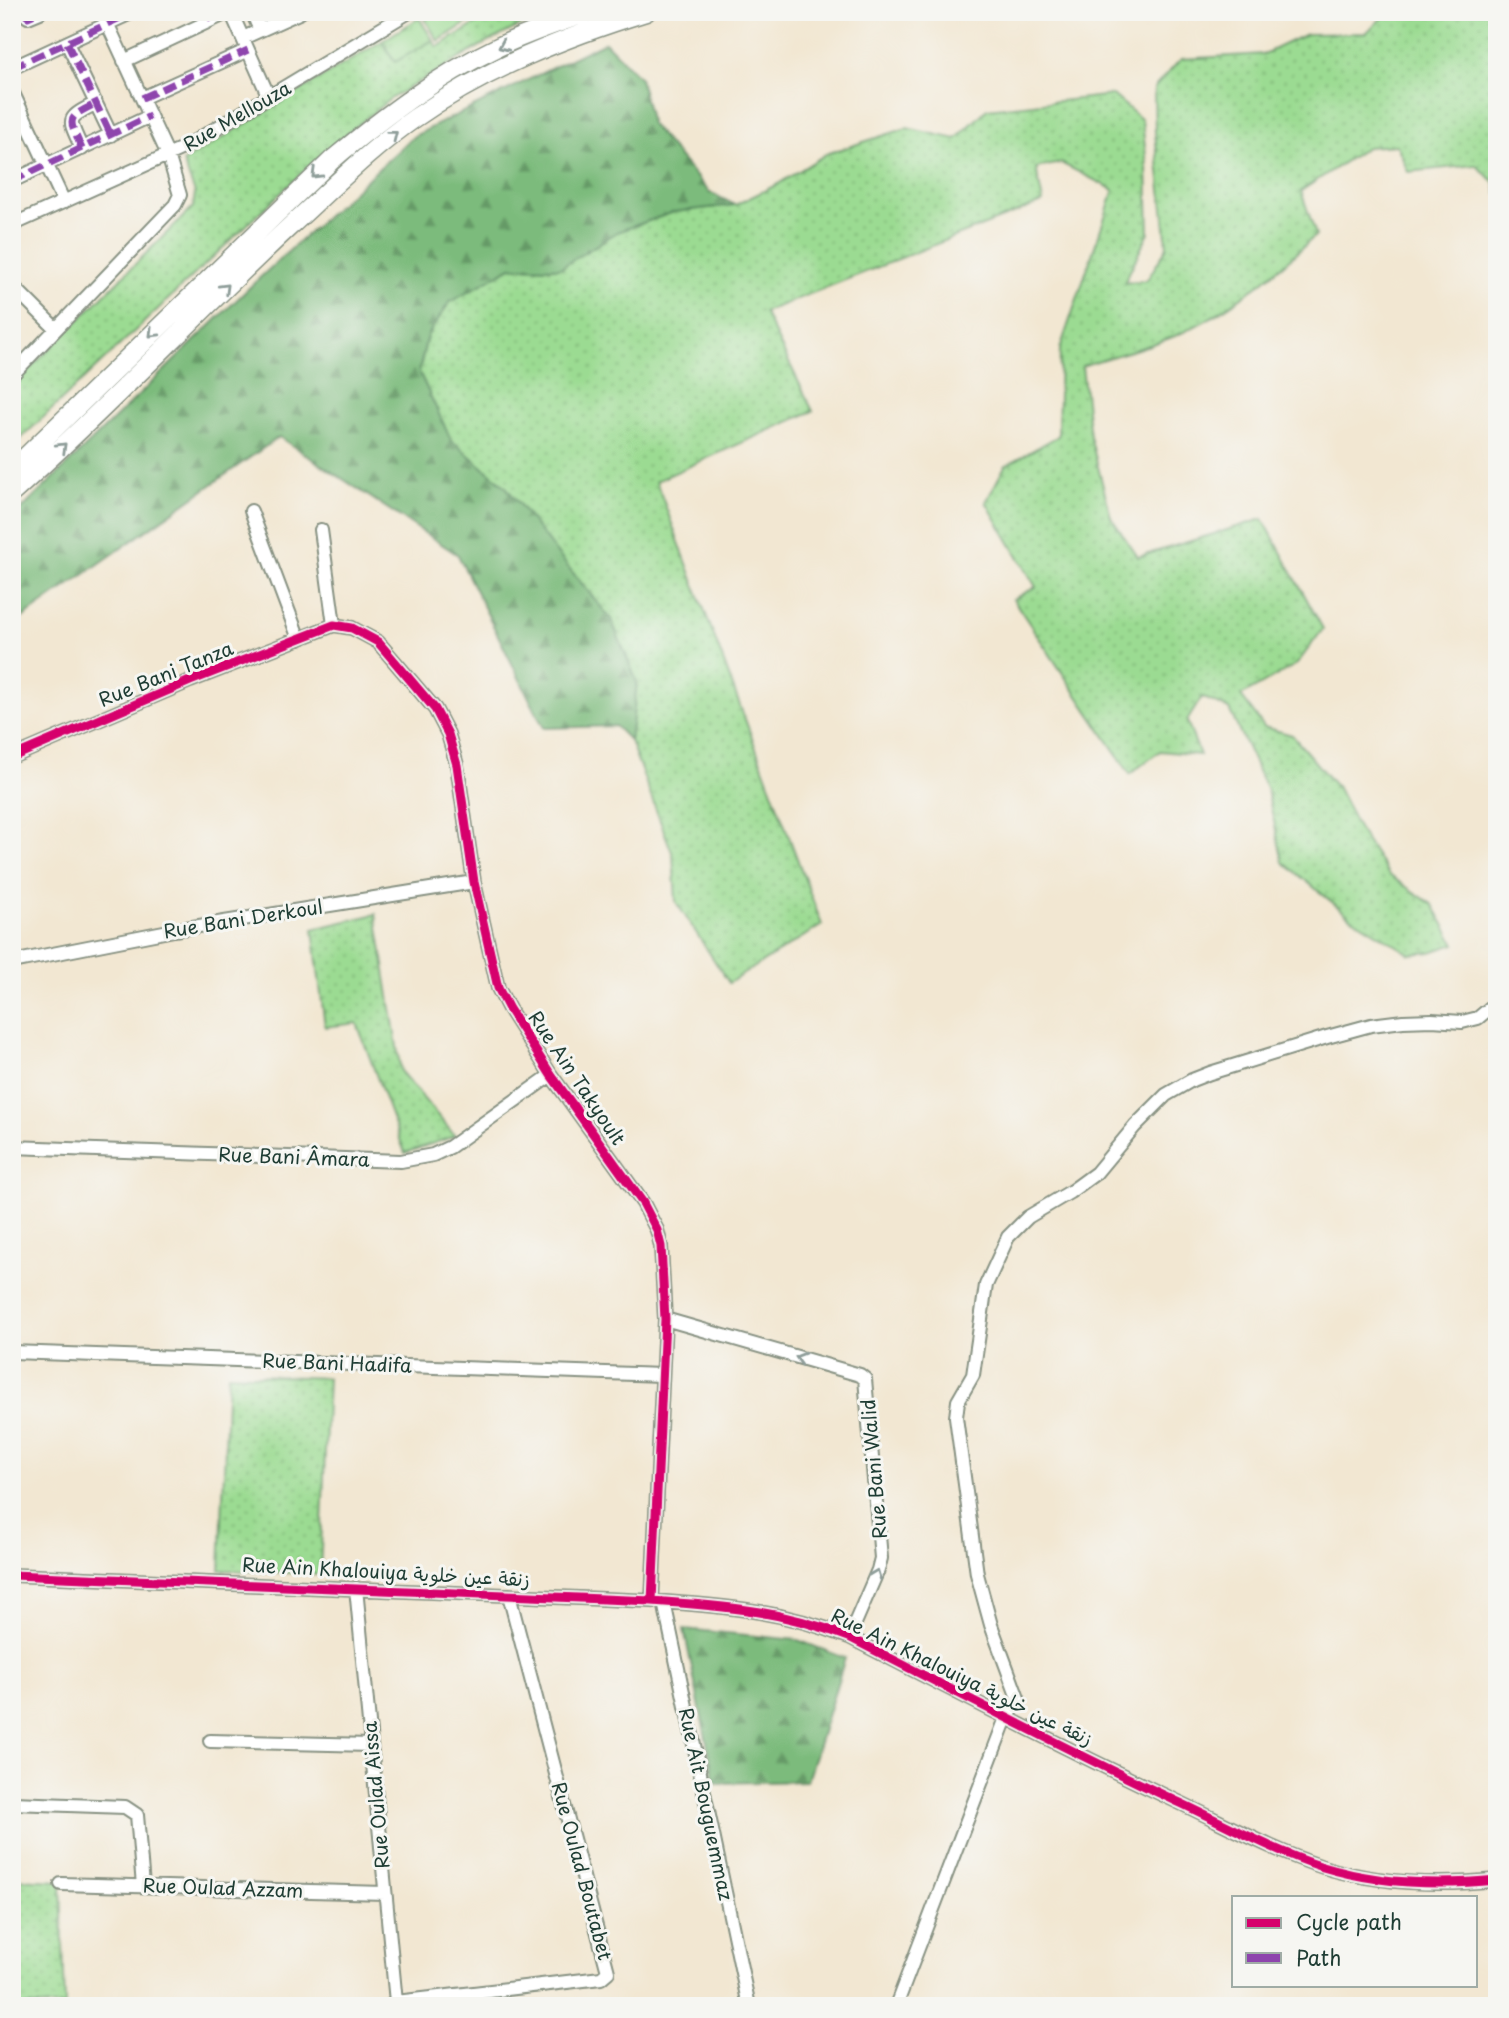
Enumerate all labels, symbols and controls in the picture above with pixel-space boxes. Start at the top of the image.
one-way arrow [498,38,510,52]
street label: Rue Mellouza [177,73,296,157]
one-way arrow [385,130,398,143]
one-way arrow [312,166,325,179]
one-way arrow [217,284,230,297]
one-way arrow [148,324,161,337]
one-way arrow [54,442,67,455]
street label: Rue Bani Tanza [94,633,238,713]
street label: Rue Bani Derkoul [161,892,324,944]
street label: Rue Ain Takyoult [523,1005,633,1150]
street label: Rue Bani Âmara [218,1139,370,1173]
street label: Rue Bani Hadifa [262,1345,412,1379]
one-way arrow [795,1351,807,1366]
street label: Rue Bani Walid [853,1398,893,1540]
street label: Rue Ain Khalouiya زنقة عين خلوية [242,1549,531,1593]
one-way arrow [868,1569,882,1581]
street label: Rue Ain Khalouiya زنقة عين خلوية [827,1600,1098,1752]
street label: Rue Ait Bouguemmaz [673,1705,741,1903]
street label: Rue Oulad Aissa [355,1720,395,1870]
street label: Rue Oulad Boutabet [546,1778,620,1963]
street label: Rue Oulad Azzam [142,1870,304,1904]
legend [1232,1896,1478,1986]
text: Cycle path [1296,1905,1402,1937]
text: Path [1296,1941,1341,1973]

